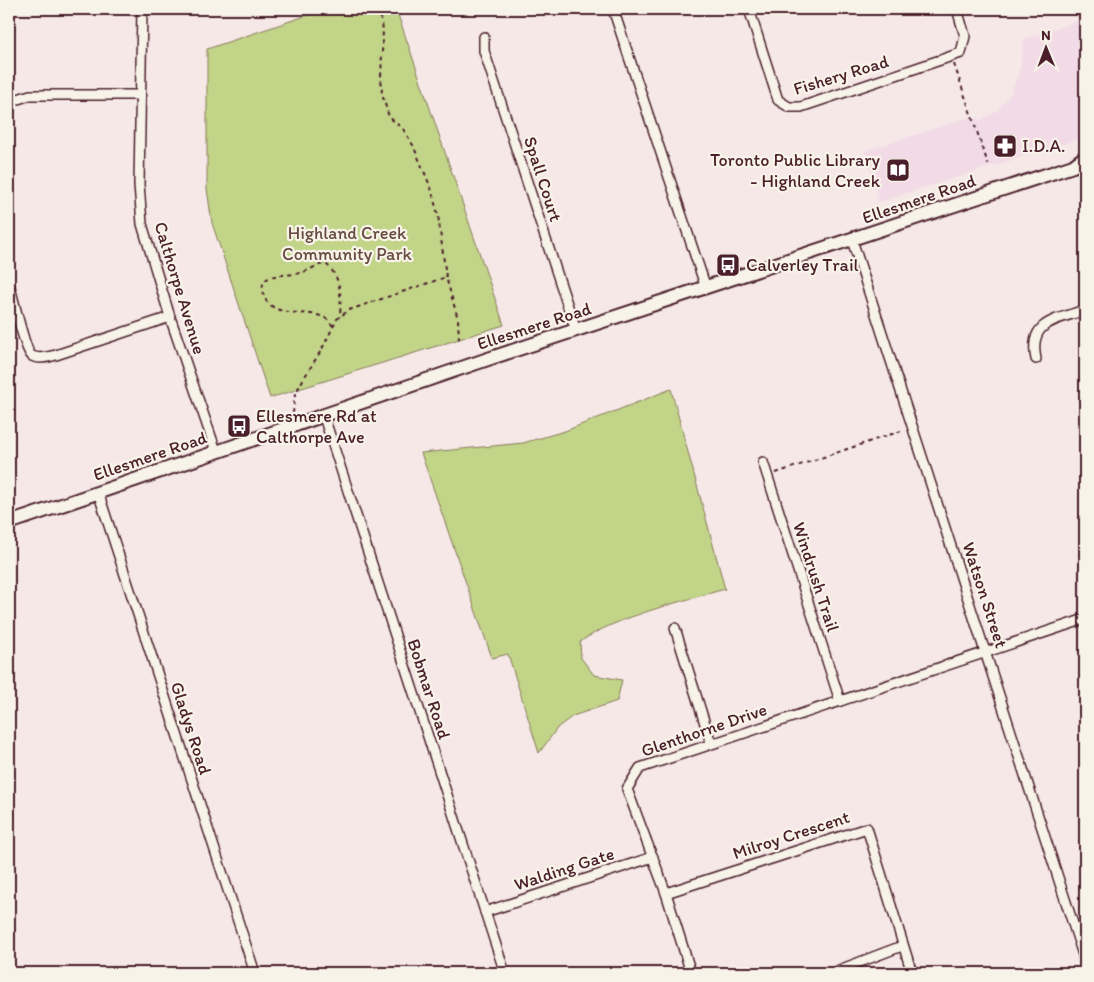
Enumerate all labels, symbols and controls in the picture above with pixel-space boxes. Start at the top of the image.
north arrow [1022,22,1072,72]
text: N [1041,27,1051,44]
street label: Fishery Road [791,50,892,100]
pharmacy icon: I.D.A. [992,133,1018,159]
street label: Spall Court [519,134,567,224]
place label: I.D.A. [1022,135,1065,157]
place label: Toronto Public Library - Highland Creek [710,149,881,192]
library icon: Toronto Public Library - Highland Creek [885,157,911,183]
street label: Ellesmere Road [859,169,979,229]
street label: Calthorpe Avenue [149,219,211,357]
park label: Highland Creek Community Park [282,222,413,265]
bus stop icon: Calverley Trail [715,252,741,278]
place label: Calverley Trail [746,254,859,276]
street label: Ellesmere Road [474,297,594,355]
place label: Ellesmere Rd at Calthorpe Ave [256,405,377,448]
bus stop icon: Ellesmere Rd at Calthorpe Ave [226,413,252,439]
street label: Ellesmere Road [90,426,210,486]
street label: Windrush Trail [788,519,844,635]
street label: Watson Street [958,539,1013,651]
street label: Bobmar Road [402,636,456,742]
street label: Gladys Road [166,679,216,777]
street label: Glenthorne Drive [638,698,770,762]
street label: Milroy Crescent [730,806,852,864]
street label: Walding Gate [511,842,617,896]

